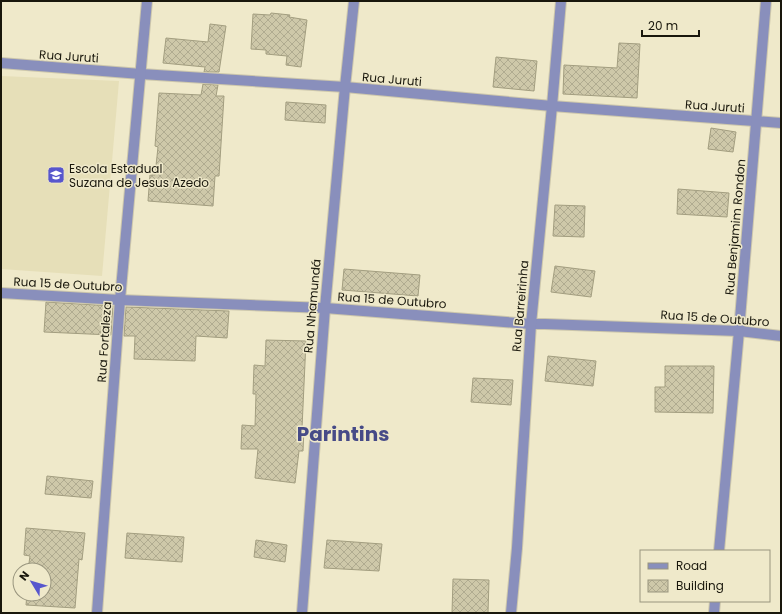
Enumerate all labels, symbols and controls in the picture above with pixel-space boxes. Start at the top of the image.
scale bar [642,12,699,38]
text: 20 m [648,17,678,34]
street label: Rua Juruti [39,45,99,67]
street label: Rua Juruti [361,68,423,90]
street label: Rua Juruti [685,95,745,117]
street label: Rua Benjamim Rondon [721,158,749,296]
place label: Escola Estadual Suzana de Jesus Azedo [69,160,209,191]
school or university icon: Escola Estadual Suzana de Jesus Azedo [46,165,66,185]
street label: Rua Nhamundá [299,258,325,354]
street label: Rua Barreirinha [508,259,532,353]
street label: Rua 15 de Outubro [13,273,123,295]
street label: Rua 15 de Outubro [337,288,447,312]
street label: Rua Fortaleza [93,301,115,383]
street label: Rua 15 de Outubro [660,306,770,330]
district label: Parintins [297,420,389,448]
legend [640,550,770,602]
text: Road [676,557,707,574]
north arrow [12,562,52,602]
text: N [15,568,33,584]
text: Building [676,577,724,594]

